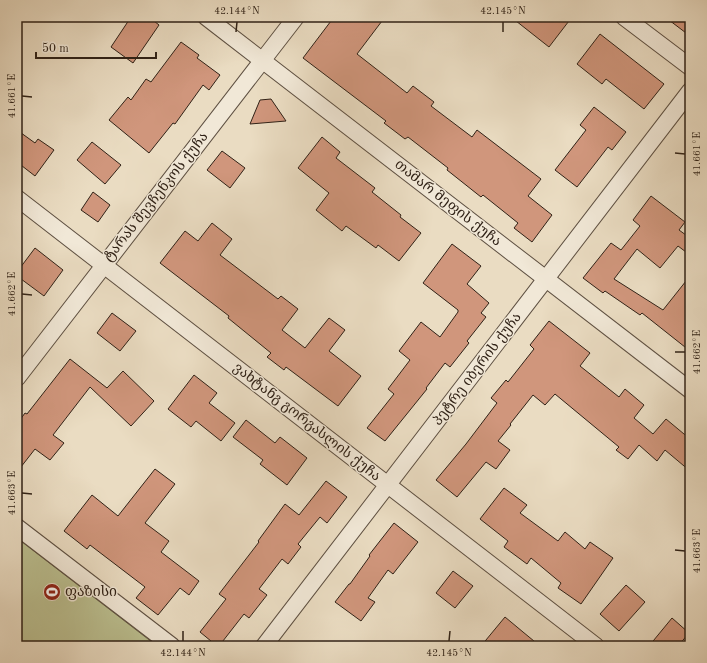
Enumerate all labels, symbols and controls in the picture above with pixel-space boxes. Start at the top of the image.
text: 42.144°N [214,6,260,16]
text: 42.145°N [480,6,526,16]
scale bar [36,34,156,60]
text: 50 m [42,42,69,55]
text: 41.661°E [7,74,17,118]
street label: ტარას შევჩენკოს ქუჩა [100,129,212,265]
text: 41.661°E [692,132,702,176]
street label: თამარ მეფის ქუჩა [391,157,504,250]
text: 41.662°E [7,272,17,316]
street label: პეტრე იბერის ქუჩა [430,310,525,429]
text: 41.662°E [692,330,702,374]
street label: ვახტანგ გორგასლის ქუჩა [230,360,384,484]
text: 41.663°E [7,471,17,515]
text: 41.663°E [692,529,702,573]
sports icon: ფაზისი [42,582,62,602]
place label: ფაზისი [65,585,117,600]
text: 42.144°N [160,648,206,658]
text: 42.145°N [426,648,472,658]

